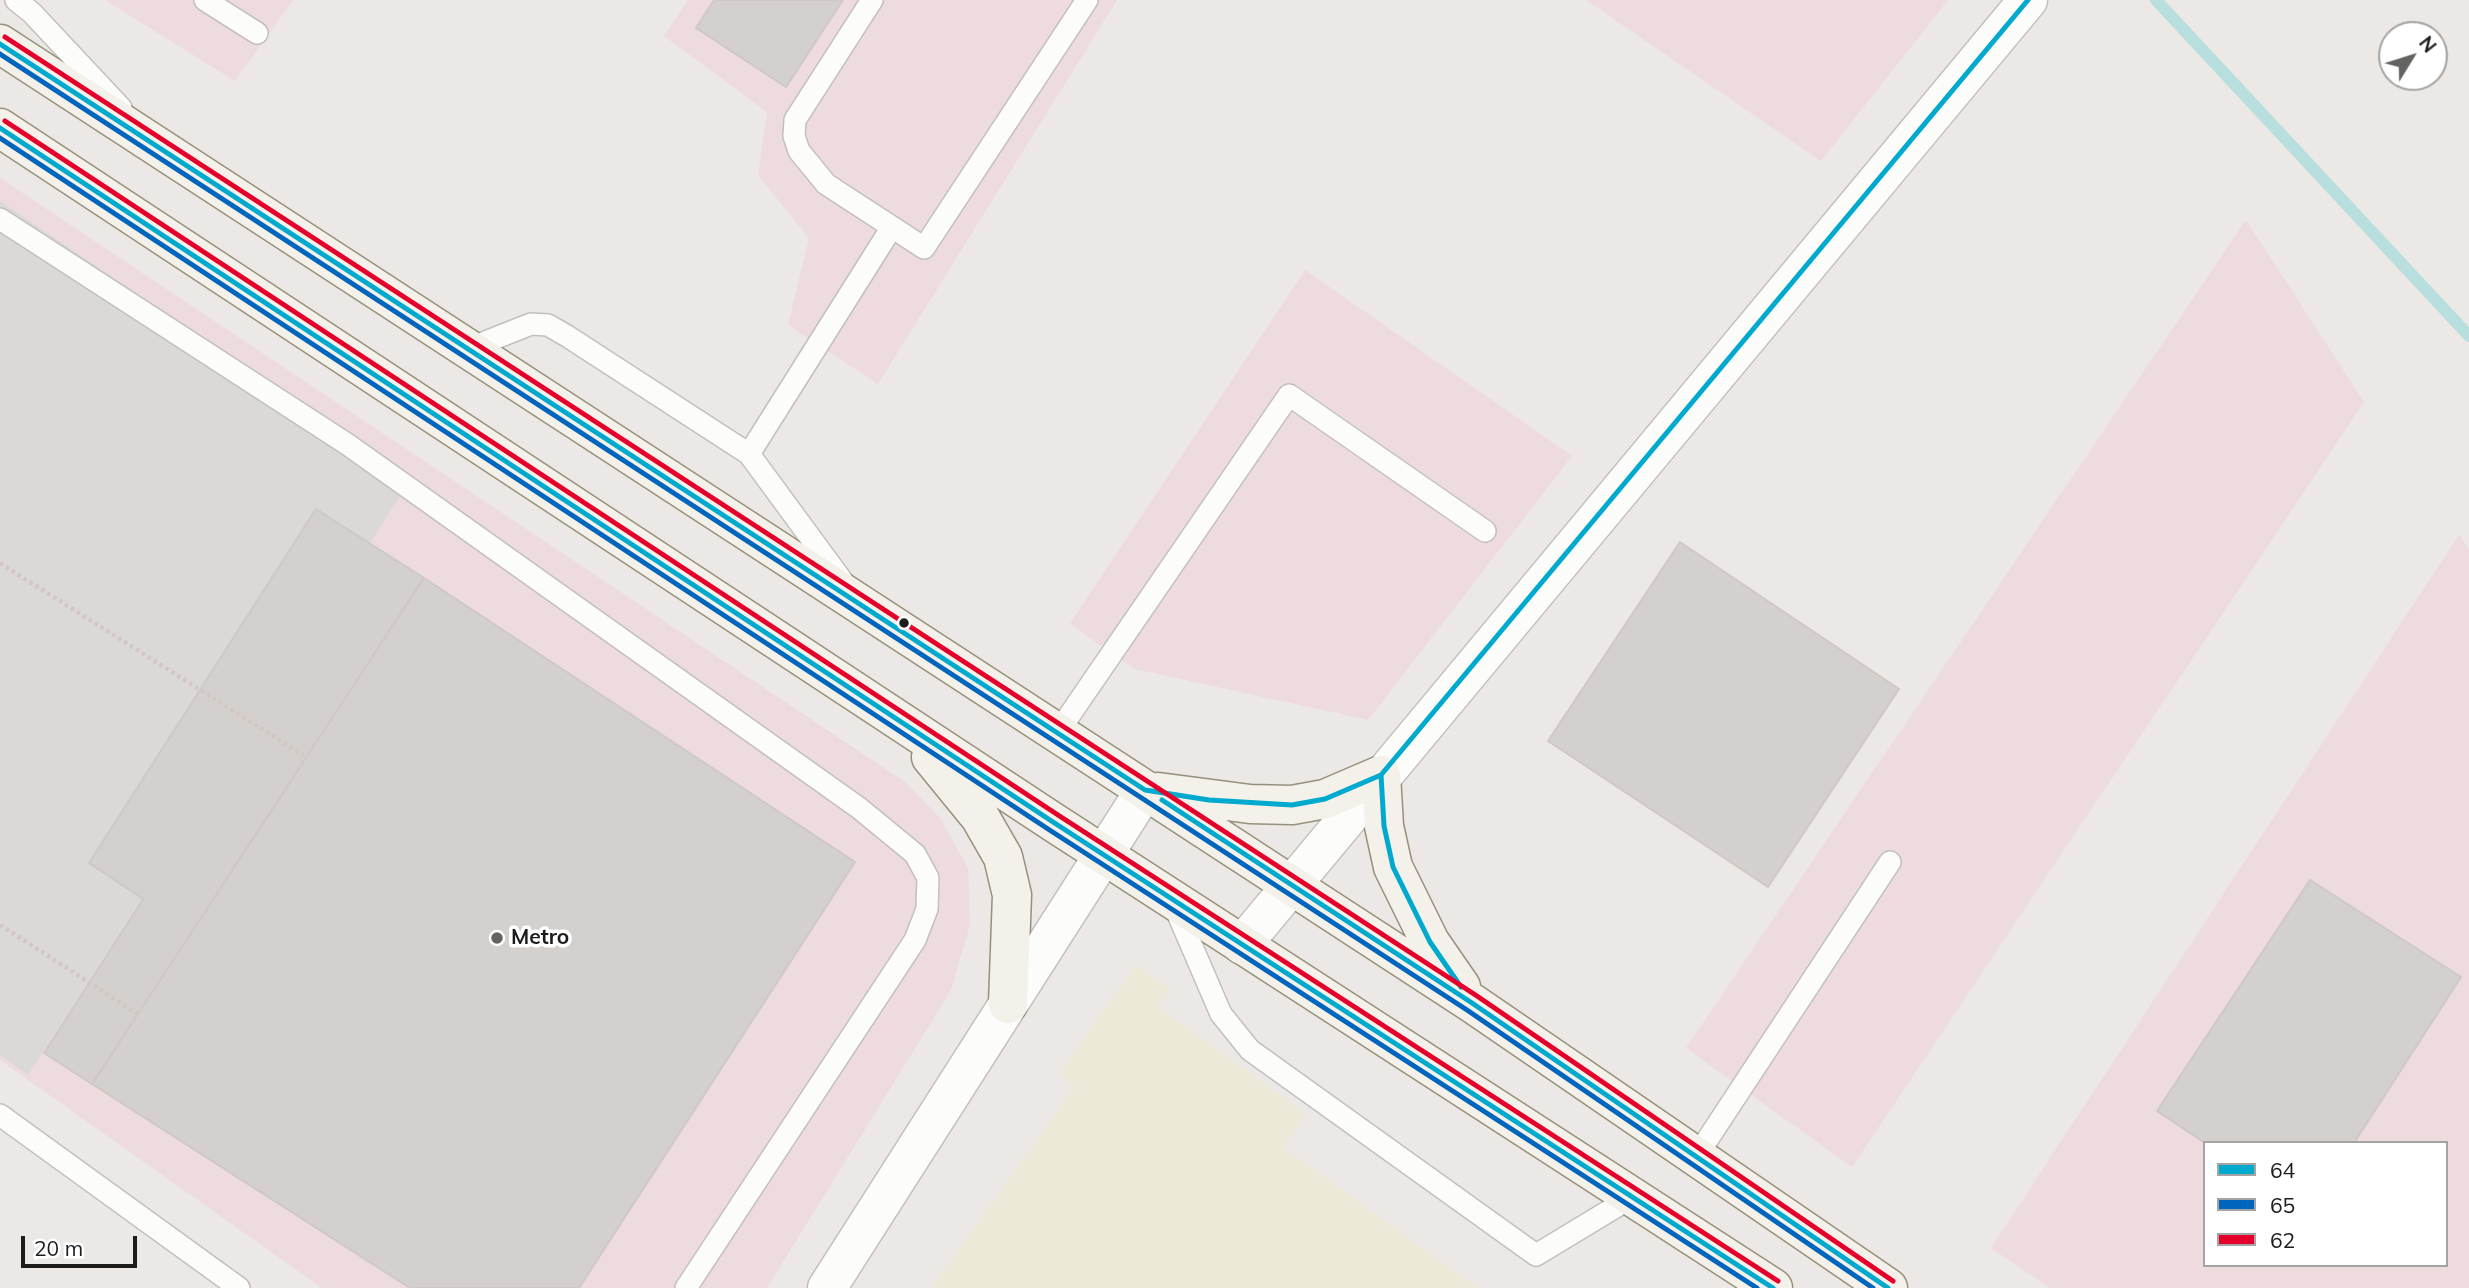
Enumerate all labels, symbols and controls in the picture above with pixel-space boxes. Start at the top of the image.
north arrow [2378,21,2448,91]
text: N [2414,31,2442,57]
unlabelled marker [897,616,911,630]
place label: Metro [511,925,569,951]
marker: Metro [489,930,505,946]
legend [2203,1141,2448,1267]
text: 64 [2270,1157,2295,1183]
text: 65 [2270,1192,2295,1218]
scale bar [24,1222,140,1266]
text: 62 [2270,1227,2295,1253]
text: 20 m [34,1235,83,1261]

